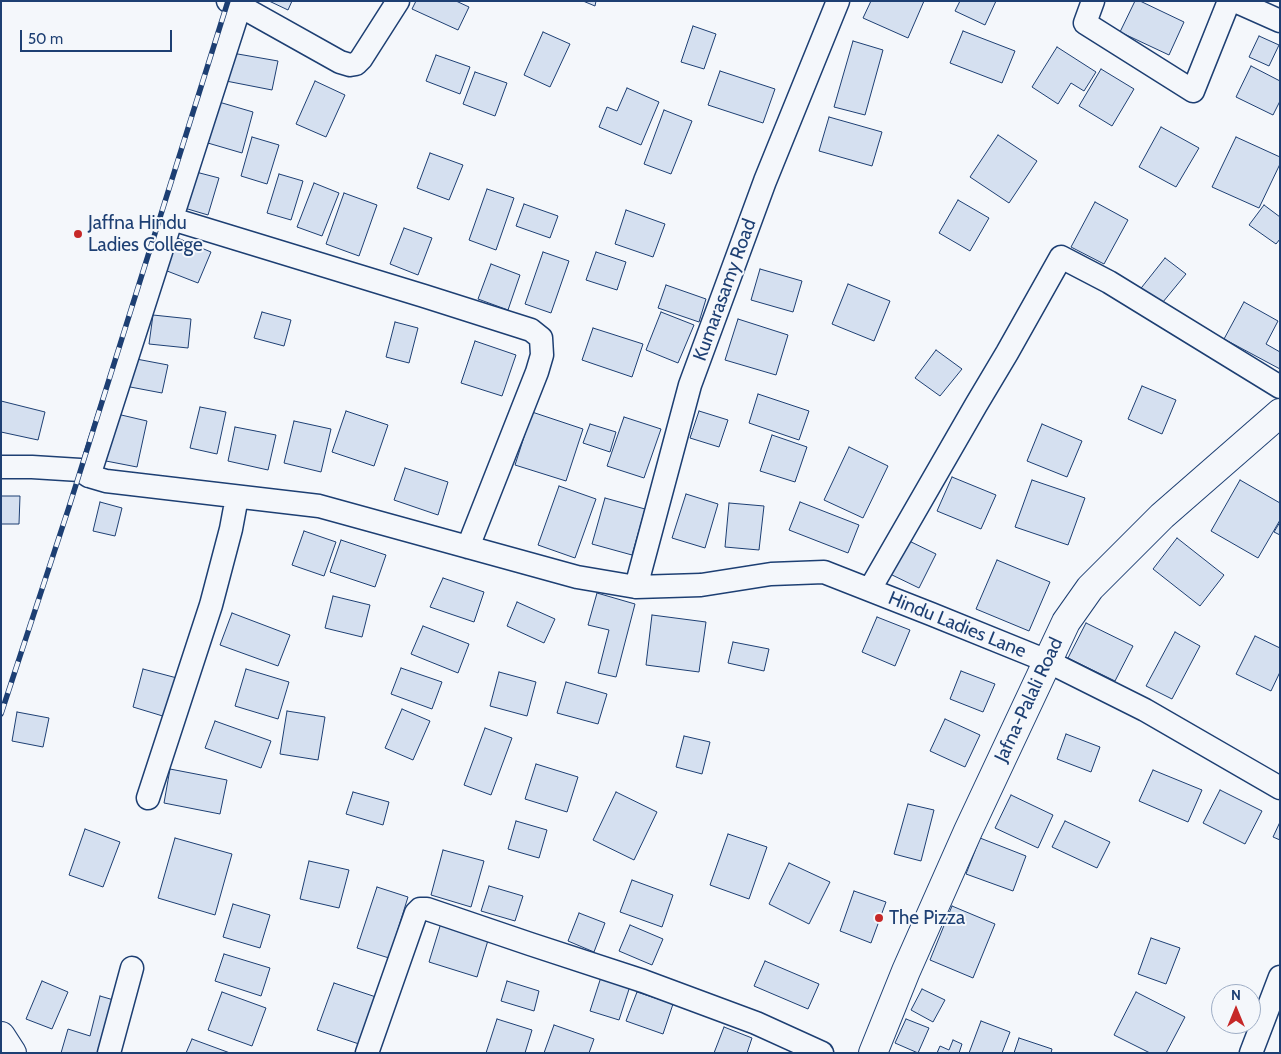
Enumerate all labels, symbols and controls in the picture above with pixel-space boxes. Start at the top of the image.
scale bar [22,20,175,52]
text: 50 m [28,30,63,48]
place label: Jaffna Hindu Ladies College [88,212,203,256]
street label: Kumarasamy Road [689,216,761,364]
marker: Jaffna Hindu Ladies College [72,228,84,240]
street label: Hindu Ladies Lane [885,587,1029,663]
street label: Jafna-Palali Road [990,634,1068,766]
place label: The Pizza [889,907,965,929]
marker: The Pizza [873,912,885,924]
north arrow [1211,984,1261,1034]
text: N [1231,986,1241,1004]

